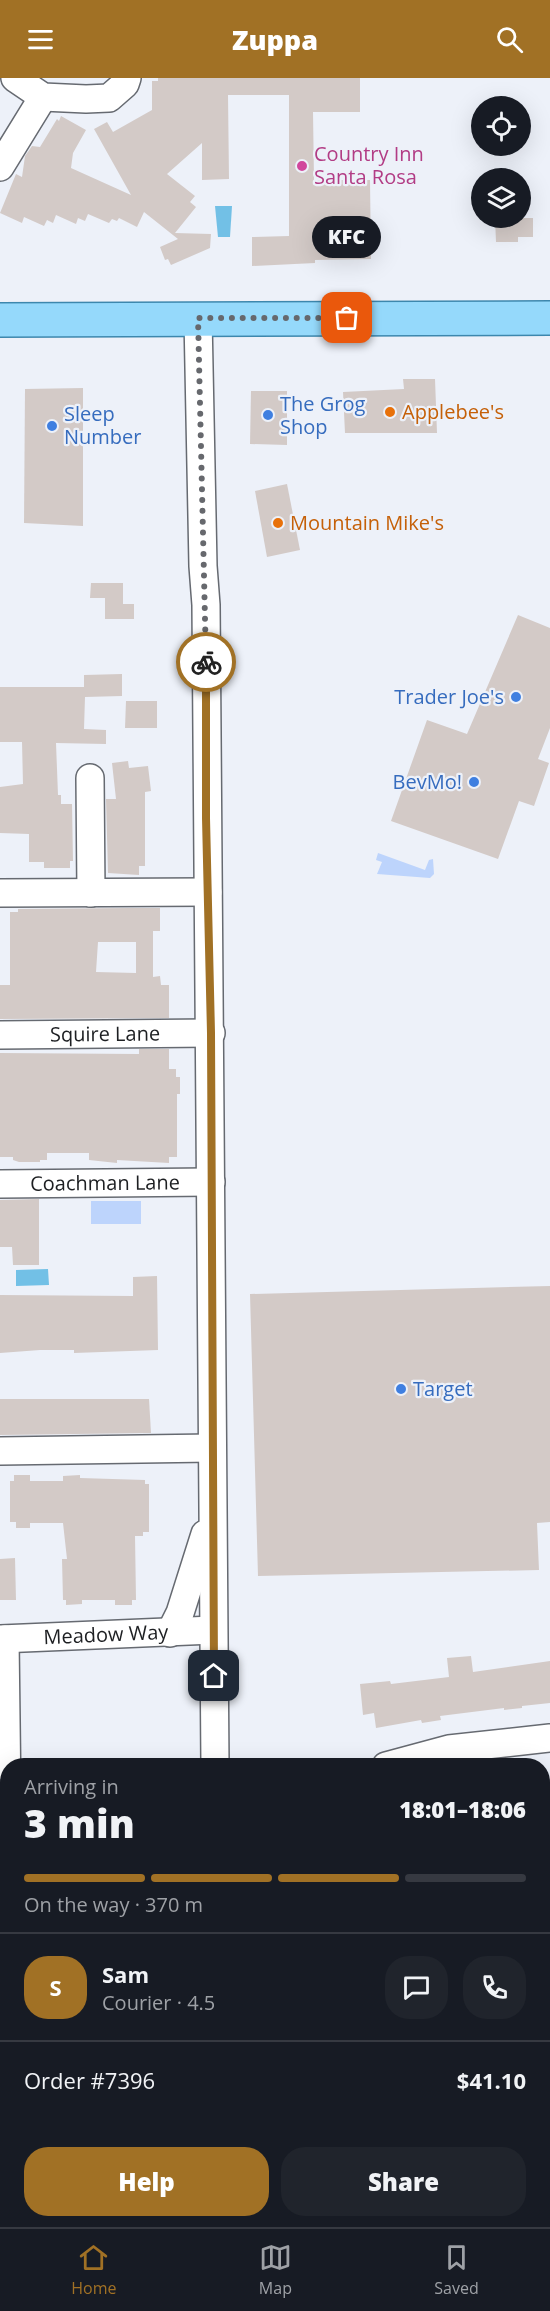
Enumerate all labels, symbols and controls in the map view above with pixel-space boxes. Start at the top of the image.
text: Zuppa [232,21,318,58]
icon: menu [24,23,57,56]
icon: search [493,23,526,56]
map controls [471,96,531,228]
button: locate [471,96,531,156]
place label: Country Inn Santa Rosa [314,140,424,190]
marker: Country Inn Santa Rosa [295,159,309,173]
button: layers [471,168,531,228]
callout: KFC [312,216,382,258]
text: KFC [328,223,365,250]
pin [321,292,372,343]
icon: bag [330,301,363,334]
place label: The Grog Shop [280,390,365,440]
place label: Applebee's [402,398,504,425]
place label: Sleep Number [64,400,141,450]
marker: Applebee's [383,405,397,419]
marker: The Grog Shop [261,408,275,422]
marker: Sleep Number [45,419,59,433]
place label: Mountain Mike's [290,509,444,536]
marker: Mountain Mike's [271,516,285,530]
courier [176,632,236,692]
icon: bike [190,646,223,679]
place label: Trader Joe's [394,683,504,710]
marker: Trader Joe's [509,690,523,704]
place label: BevMo! [393,768,462,795]
marker: BevMo! [467,775,481,789]
street label: Squire Lane [50,1019,160,1048]
street label: Coachman Lane [30,1168,180,1197]
place label: Target [413,1375,473,1402]
marker: Target [394,1382,408,1396]
street label: Meadow Way [43,1618,170,1650]
pin [188,1650,239,1701]
icon: home [197,1659,230,1692]
text: Arriving in [24,1773,119,1800]
text: 18:01–18:06 [399,1794,526,1824]
text: 3 min [24,1796,135,1849]
text: On the way · 370 m [24,1891,203,1918]
button: chat [385,1956,448,2019]
button: phone [463,1956,526,2019]
text: Sam [102,1959,149,1989]
text: S [49,1972,62,2002]
text: Courier · 4.5 [102,1989,215,2016]
text: Order #7396 [24,2065,155,2095]
text: $41.10 [457,2065,526,2095]
button: Help [24,2147,269,2216]
button: Share [281,2147,526,2216]
tab: Home [71,2241,116,2299]
tab: Map [259,2241,292,2299]
tab: Saved [434,2241,479,2299]

